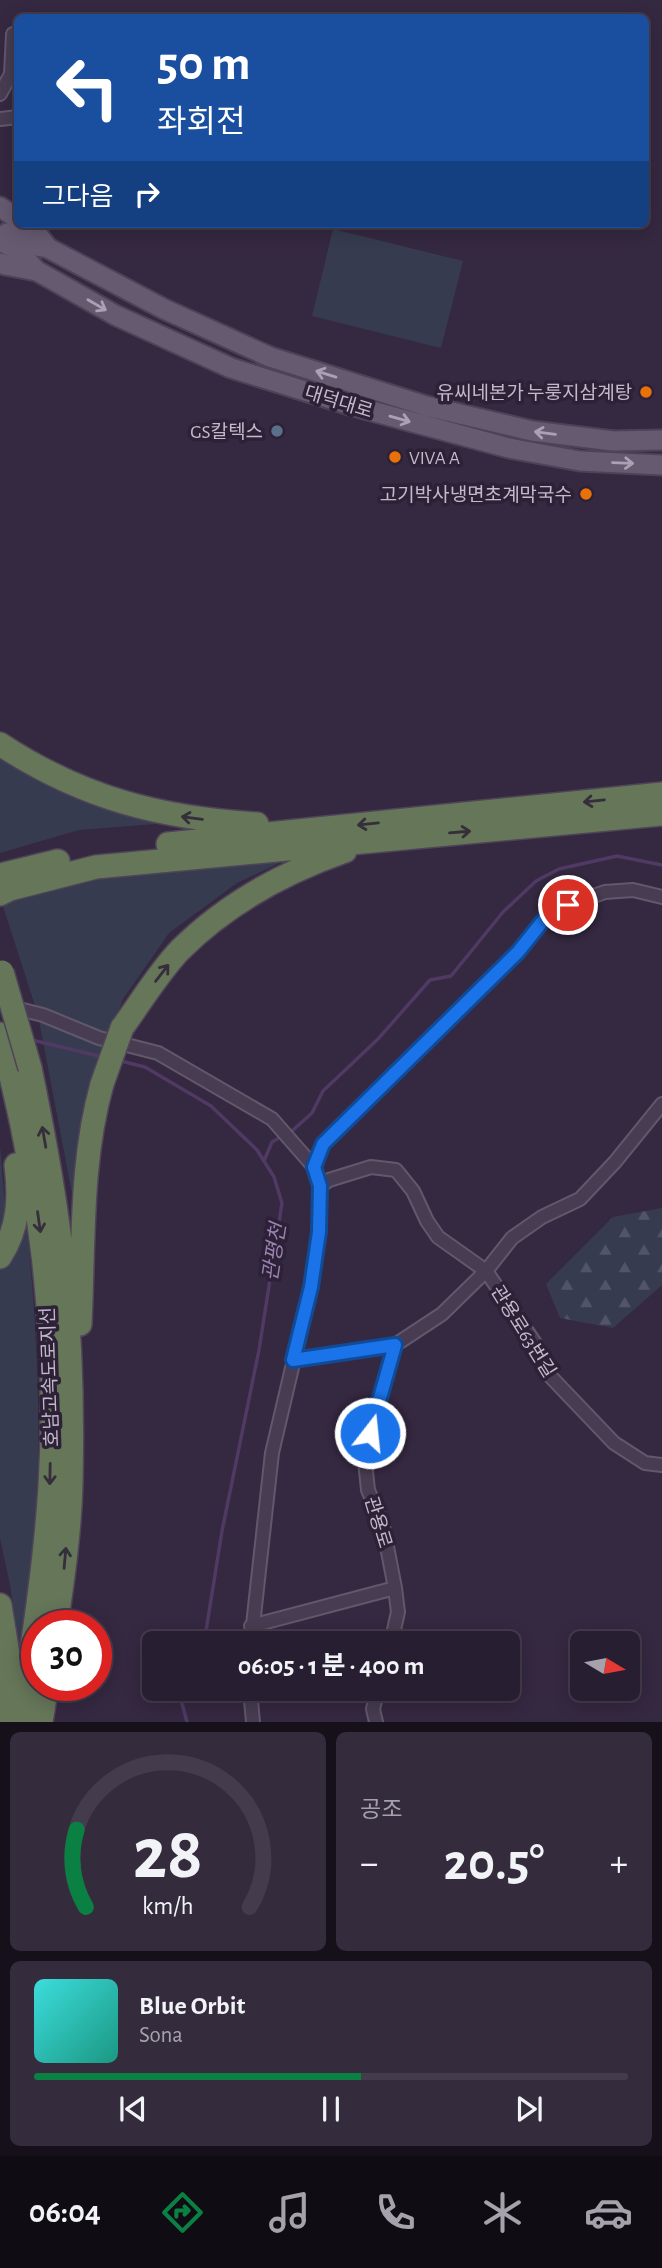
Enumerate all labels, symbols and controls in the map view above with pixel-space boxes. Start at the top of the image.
text: 50 m [157,40,251,89]
icon: left [42,42,133,133]
text: 좌회전 [157,106,245,138]
icon: right [128,175,166,213]
text: 그다음 [42,184,114,210]
one-way arrow [86,298,106,312]
one-way arrow [315,367,337,380]
street label: 대덕대로 [302,382,375,422]
place label: 유씨네본가 누룽지삼계탕 [437,383,633,403]
marker: 유씨네본가 누룽지삼계탕 [638,384,654,400]
one-way arrow [388,413,411,426]
place label: GS칼텍스 [190,422,263,442]
marker: GS칼텍스 [269,423,285,439]
one-way arrow [534,426,557,439]
marker: VIVA A [387,449,403,465]
place label: VIVA A [409,449,460,468]
one-way arrow [611,457,634,470]
place label: 고기박사냉면초계막국수 [380,485,572,505]
marker: 고기박사냉면초계막국수 [578,486,594,502]
one-way arrow [583,795,606,808]
one-way arrow [181,812,204,825]
one-way arrow [357,817,380,830]
one-way arrow [448,826,471,839]
pin [538,875,598,935]
icon: arrive [549,886,587,924]
one-way arrow [155,964,170,982]
one-way arrow [36,1126,50,1148]
one-way arrow [33,1211,46,1233]
water label: 관평천 [259,1219,290,1282]
street label: 관용로63번길 [487,1282,559,1381]
street label: 호남고속도로지선 [38,1307,62,1447]
position arrow [333,1396,407,1470]
one-way arrow [44,1462,57,1485]
street label: 관용로 [361,1494,395,1550]
one-way arrow [59,1547,72,1570]
speed limit sign: 30 [21,1610,112,1701]
north arrow [570,1631,640,1701]
map controls [570,1631,640,1701]
text: 06:05 · 1 분 · 400 m [238,1653,424,1679]
text: 공조 [360,1799,402,1822]
text: 28 [133,1820,203,1893]
text: 20.5° [443,1837,545,1889]
text: − [360,1845,378,1883]
text: + [610,1845,628,1883]
text: km/h [142,1894,194,1919]
text: Blue Orbit [139,1993,245,2019]
text: Sona [139,2024,183,2047]
icon: previous [114,2090,152,2128]
icon: pause [312,2090,350,2128]
icon: next [510,2090,548,2128]
icon: directions [158,2188,207,2237]
icon: music [265,2188,314,2237]
icon: phone [371,2188,420,2237]
icon: climate [478,2188,527,2237]
icon: car [584,2188,633,2237]
text: 06:04 [29,2196,101,2228]

